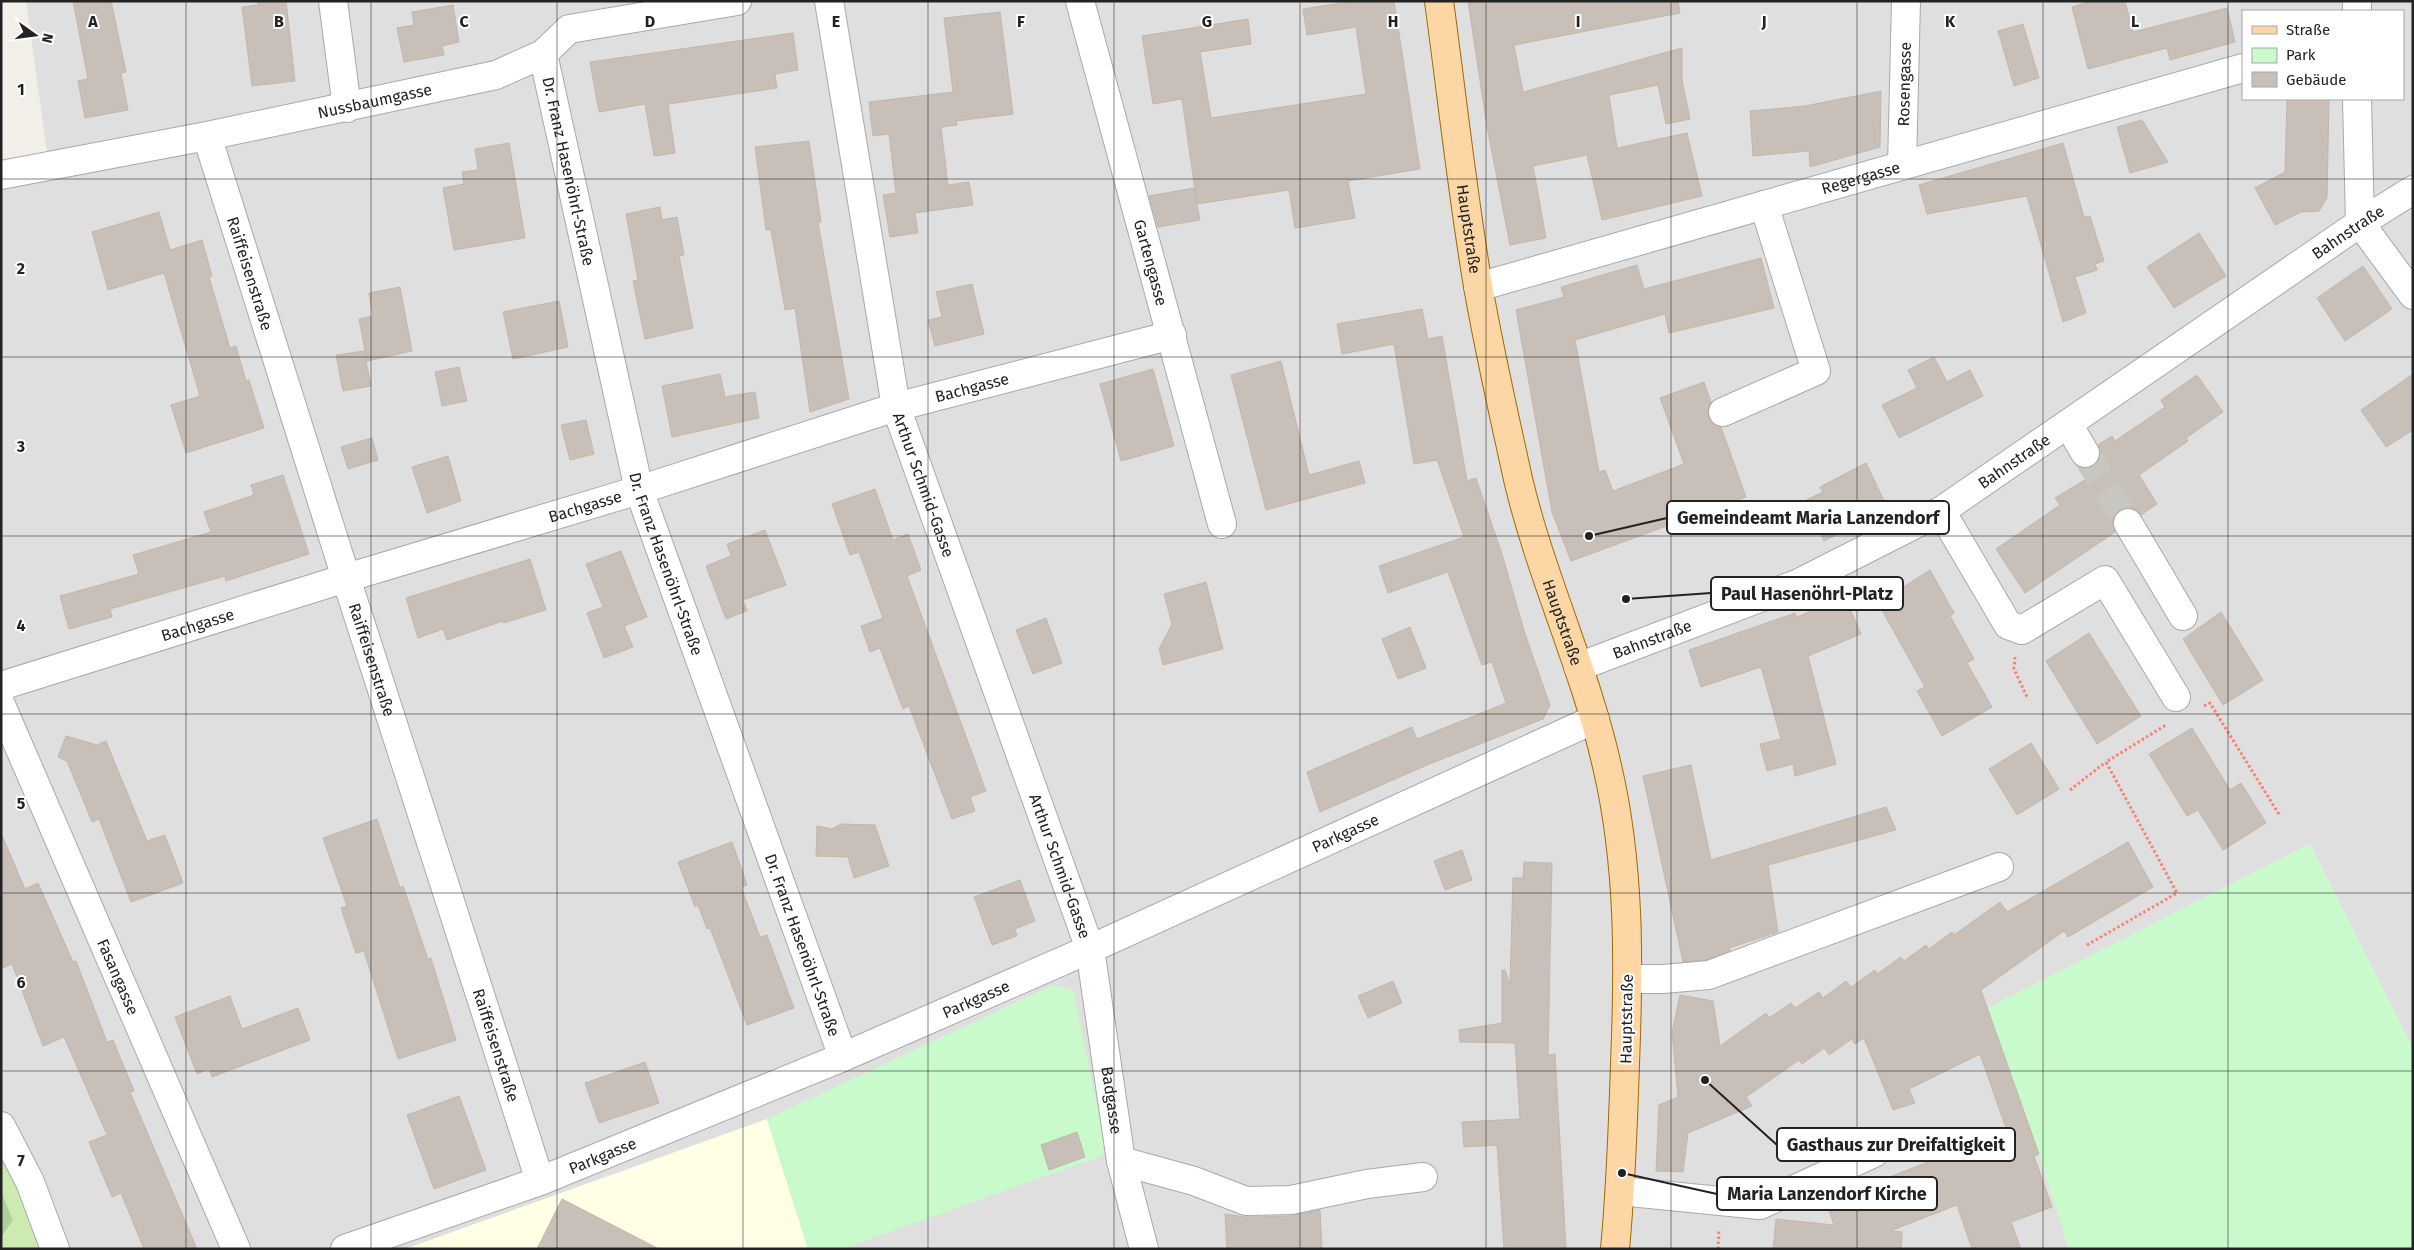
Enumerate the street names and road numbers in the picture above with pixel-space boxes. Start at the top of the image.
street label: Rosengasse [1894,42,1915,127]
street label: Dr. Franz Hasenöhrl-Straße [538,75,598,268]
street label: Nussbaumgasse [316,80,434,122]
street label: Regergasse [1819,158,1902,198]
street label: Hauptstraße [1453,183,1485,275]
street label: Bahnstraße [2308,201,2388,263]
street label: Raiffeisenstraße [223,214,276,333]
street label: Gartengasse [1130,217,1171,308]
street label: Bachgasse [933,369,1011,406]
street label: Arthur Schmid-Gasse [889,410,958,560]
street label: Bahnstraße [1974,430,2054,493]
street label: Dr. Franz Hasenöhrl-Straße [625,471,707,658]
street label: Bachgasse [546,487,624,527]
street label: Hauptstraße [1539,577,1586,668]
street label: Raiffeisenstraße [345,601,399,719]
street label: Bachgasse [159,605,237,645]
street label: Bahnstraße [1610,616,1694,663]
street label: Arthur Schmid-Gasse [1025,791,1094,941]
street label: Parkgasse [1309,810,1382,857]
street label: Dr. Franz Hasenöhrl-Straße [761,851,844,1039]
street label: Fasangasse [93,936,143,1018]
street label: Hauptstraße [1616,974,1637,1064]
street label: Parkgasse [940,976,1013,1022]
street label: Raiffeisenstraße [469,986,523,1104]
street label: Badgasse [1097,1065,1126,1135]
street label: Parkgasse [566,1134,639,1178]

